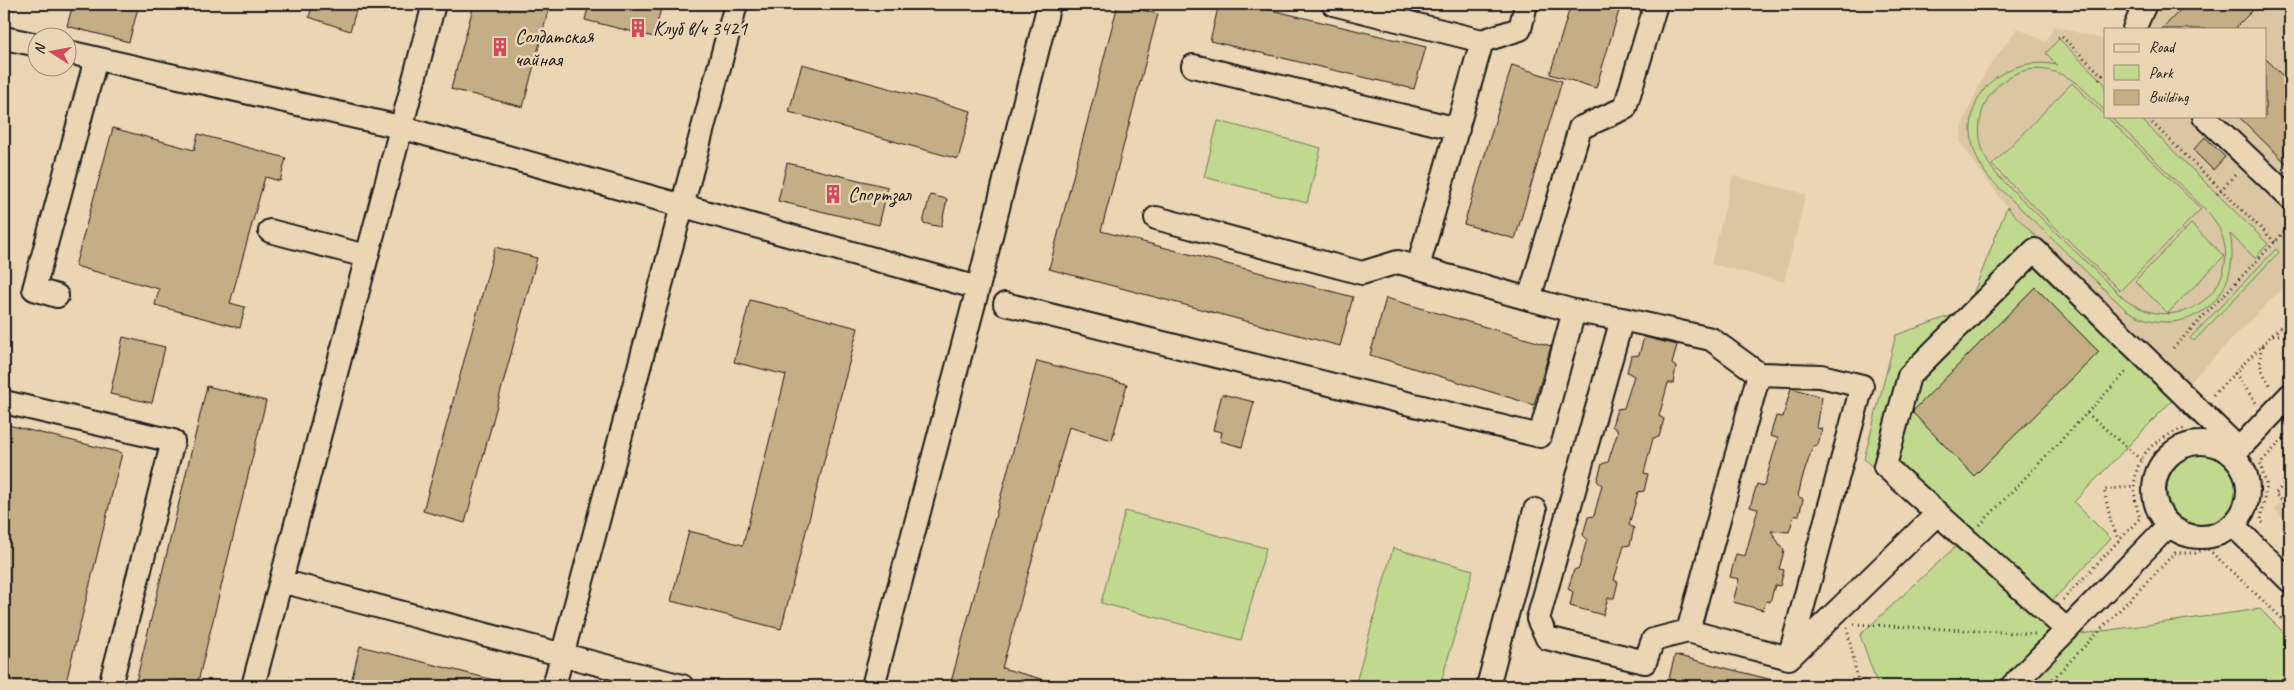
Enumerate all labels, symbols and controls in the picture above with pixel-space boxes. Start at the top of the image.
place label: Клуб в/ч 3421 [653,16,748,41]
building icon: Клуб в/ч 3421 [627,17,649,39]
place label: Солдатская чайная [515,24,594,72]
north arrow [28,28,78,78]
legend [2104,28,2266,118]
building icon: Солдатская чайная [489,36,511,58]
text: Road [2149,38,2176,57]
text: N [31,41,49,55]
text: Park [2149,64,2174,83]
text: Building [2149,88,2189,107]
place label: Спортзал [848,182,913,208]
building icon: Спортзал [822,183,844,205]

